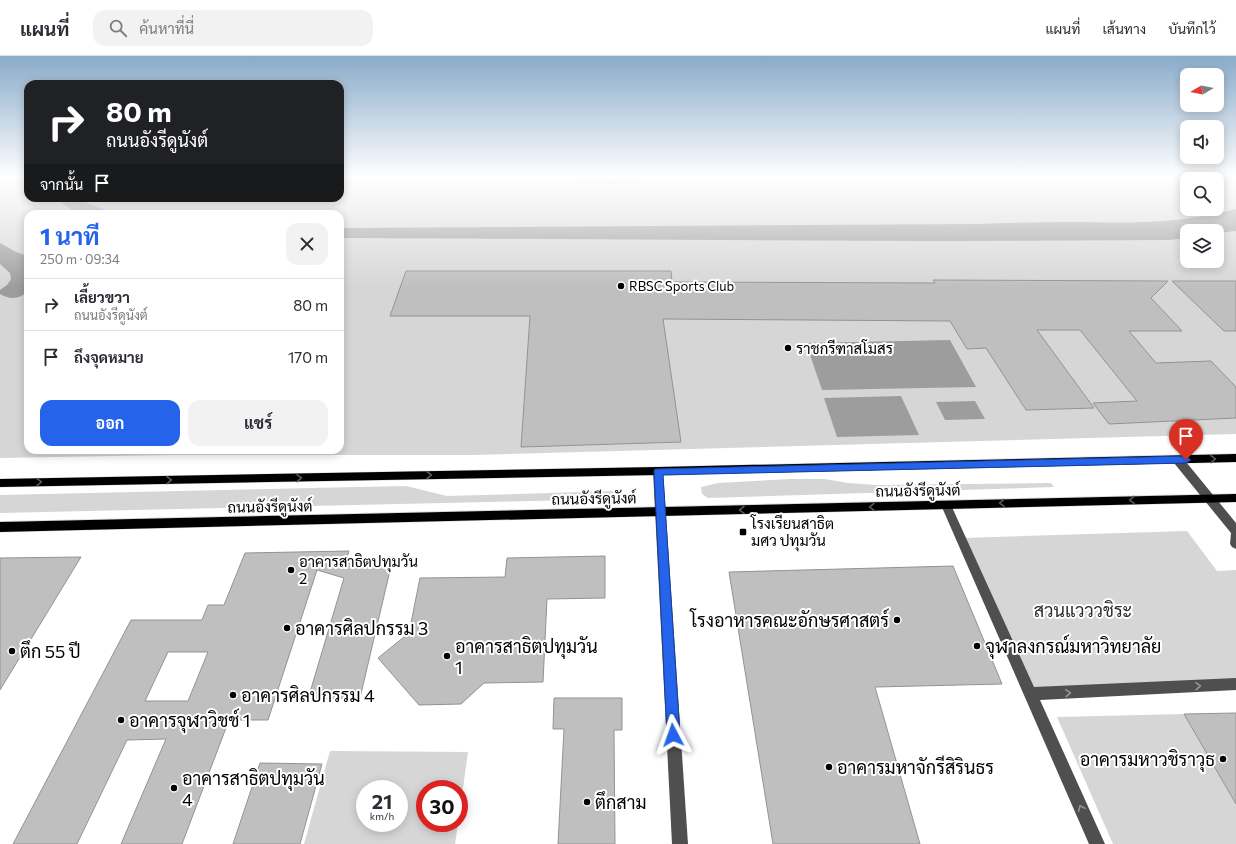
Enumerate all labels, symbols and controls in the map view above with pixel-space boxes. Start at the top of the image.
search box [93,10,373,46]
text: แผนที่ [20,17,69,40]
icon: search [107,17,129,39]
text: ค้นหาที่นี่ [139,19,194,37]
text: แผนที่ [1045,20,1080,37]
text: เส้นทาง [1102,20,1146,37]
text: บันทึกไว้ [1168,20,1216,37]
north arrow [1180,68,1224,112]
map controls [1180,68,1224,268]
text: 80 m [106,94,172,128]
icon: right [40,96,92,148]
button: sound [1180,120,1224,164]
text: ถนนอังรีดูนังต์ [106,129,208,151]
icon: arrive [91,172,113,194]
button: search [1180,172,1224,216]
text: จากนั้น [40,175,83,193]
text: 1 นาที [40,221,100,250]
button: close [286,223,328,265]
button: layers [1180,224,1224,268]
text: 250 m · 09:34 [40,251,120,267]
place label: RBSC Sports Club [629,278,735,294]
marker: RBSC Sports Club [616,281,626,291]
text: เลี้ยวขวา [74,288,130,306]
icon: right [40,294,62,316]
text: 80 m [293,296,328,314]
text: ถนนอังรีดูนังต์ [74,307,148,323]
place label: ราชกรีฑาสโมสร [796,339,893,357]
marker: ราชกรีฑาสโมสร [783,343,793,353]
icon: arrive [40,346,62,368]
text: ถึงจุดหมาย [74,348,144,366]
text: 170 m [288,348,328,366]
button: ออก [40,400,180,446]
button: แชร์ [188,400,328,446]
pin [1169,419,1203,460]
icon: arrive [1175,425,1197,447]
one-way arrow [1210,455,1216,463]
one-way arrow [426,471,432,480]
one-way arrow [296,474,302,482]
one-way arrow [166,476,172,484]
one-way arrow [36,478,42,486]
street label: ถนนอังรีดูนังต์ [875,480,961,502]
street label: ถนนอังรีดูนังต์ [551,488,637,510]
street label: ถนนอังรีดูนังต์ [227,496,313,518]
one-way arrow [1129,496,1135,504]
one-way arrow [999,499,1005,508]
one-way arrow [869,502,875,511]
one-way arrow [739,505,745,514]
place label: โรงเรียนสาธิต มศว ปทุมวัน [750,514,834,552]
marker: โรงเรียนสาธิต มศว ปทุมวัน [738,527,748,537]
place label: อาคารสาธิตปทุมวัน 2 [299,552,418,587]
marker: อาคารสาธิตปทุมวัน 2 [286,565,296,575]
park label: สวนแวววชิระ [1034,599,1132,621]
place label: โรงอาหารคณะอักษรศาสตร์ [689,608,889,631]
marker: โรงอาหารคณะอักษรศาสตร์ [892,615,902,625]
place label: อาคารศิลปกรรม 3 [295,617,428,639]
marker: อาคารศิลปกรรม 3 [282,623,292,633]
place label: จุฬาลงกรณ์มหาวิทยาลัย [985,634,1161,659]
place label: อาคารสาธิตปทุมวัน 1 [455,635,598,678]
place label: ตึก 55 ปี [20,640,81,662]
marker: จุฬาลงกรณ์มหาวิทยาลัย [972,641,982,651]
marker: ตึก 55 ปี [7,646,17,656]
marker: อาคารสาธิตปทุมวัน 1 [442,651,452,661]
one-way arrow [1195,682,1201,691]
place label: อาคารศิลปกรรม 4 [241,684,375,706]
one-way arrow [1065,688,1071,697]
marker: อาคารศิลปกรรม 4 [228,690,238,700]
place label: อาคารจุฬาวิชช์ 1 [129,708,250,733]
position arrow [652,714,694,756]
marker: อาคารจุฬาวิชช์ 1 [116,715,126,725]
place label: อาคารมหาวชิราวุธ [1080,748,1215,772]
marker: อาคารมหาวชิราวุธ [1218,754,1228,764]
place label: อาคารมหาจักรีสิรินธร [837,755,994,778]
marker: อาคารมหาจักรีสิรินธร [824,762,834,772]
place label: อาคารสาธิตปทุมวัน 4 [182,767,325,810]
speed limit sign: 30 [416,780,468,832]
marker: อาคารสาธิตปทุมวัน 4 [169,783,179,793]
text: 21 [372,789,392,813]
place label: ตึกสาม [595,791,647,813]
marker: ตึกสาม [582,797,592,807]
one-way arrow [1078,805,1086,813]
text: km/h [370,810,394,822]

